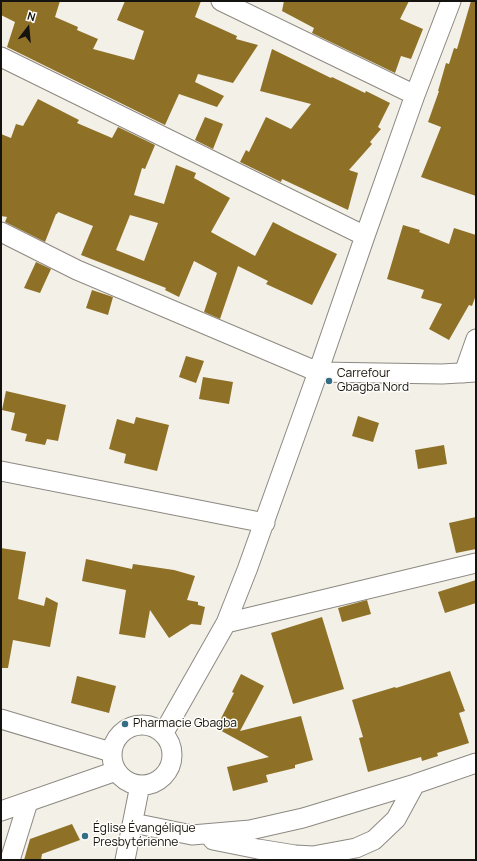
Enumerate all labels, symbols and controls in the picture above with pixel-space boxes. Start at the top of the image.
north arrow [8,8,48,48]
text: N [26,8,37,24]
place label: Carrefour Gbagba Nord [337,367,409,395]
marker: Carrefour Gbagba Nord [324,376,334,386]
place label: Pharmacie Gbagba [133,717,237,731]
marker: Pharmacie Gbagba [120,719,130,729]
place label: Église Évangélique Presbytérienne [93,822,196,850]
marker: Église Évangélique Presbytérienne [80,831,90,841]

